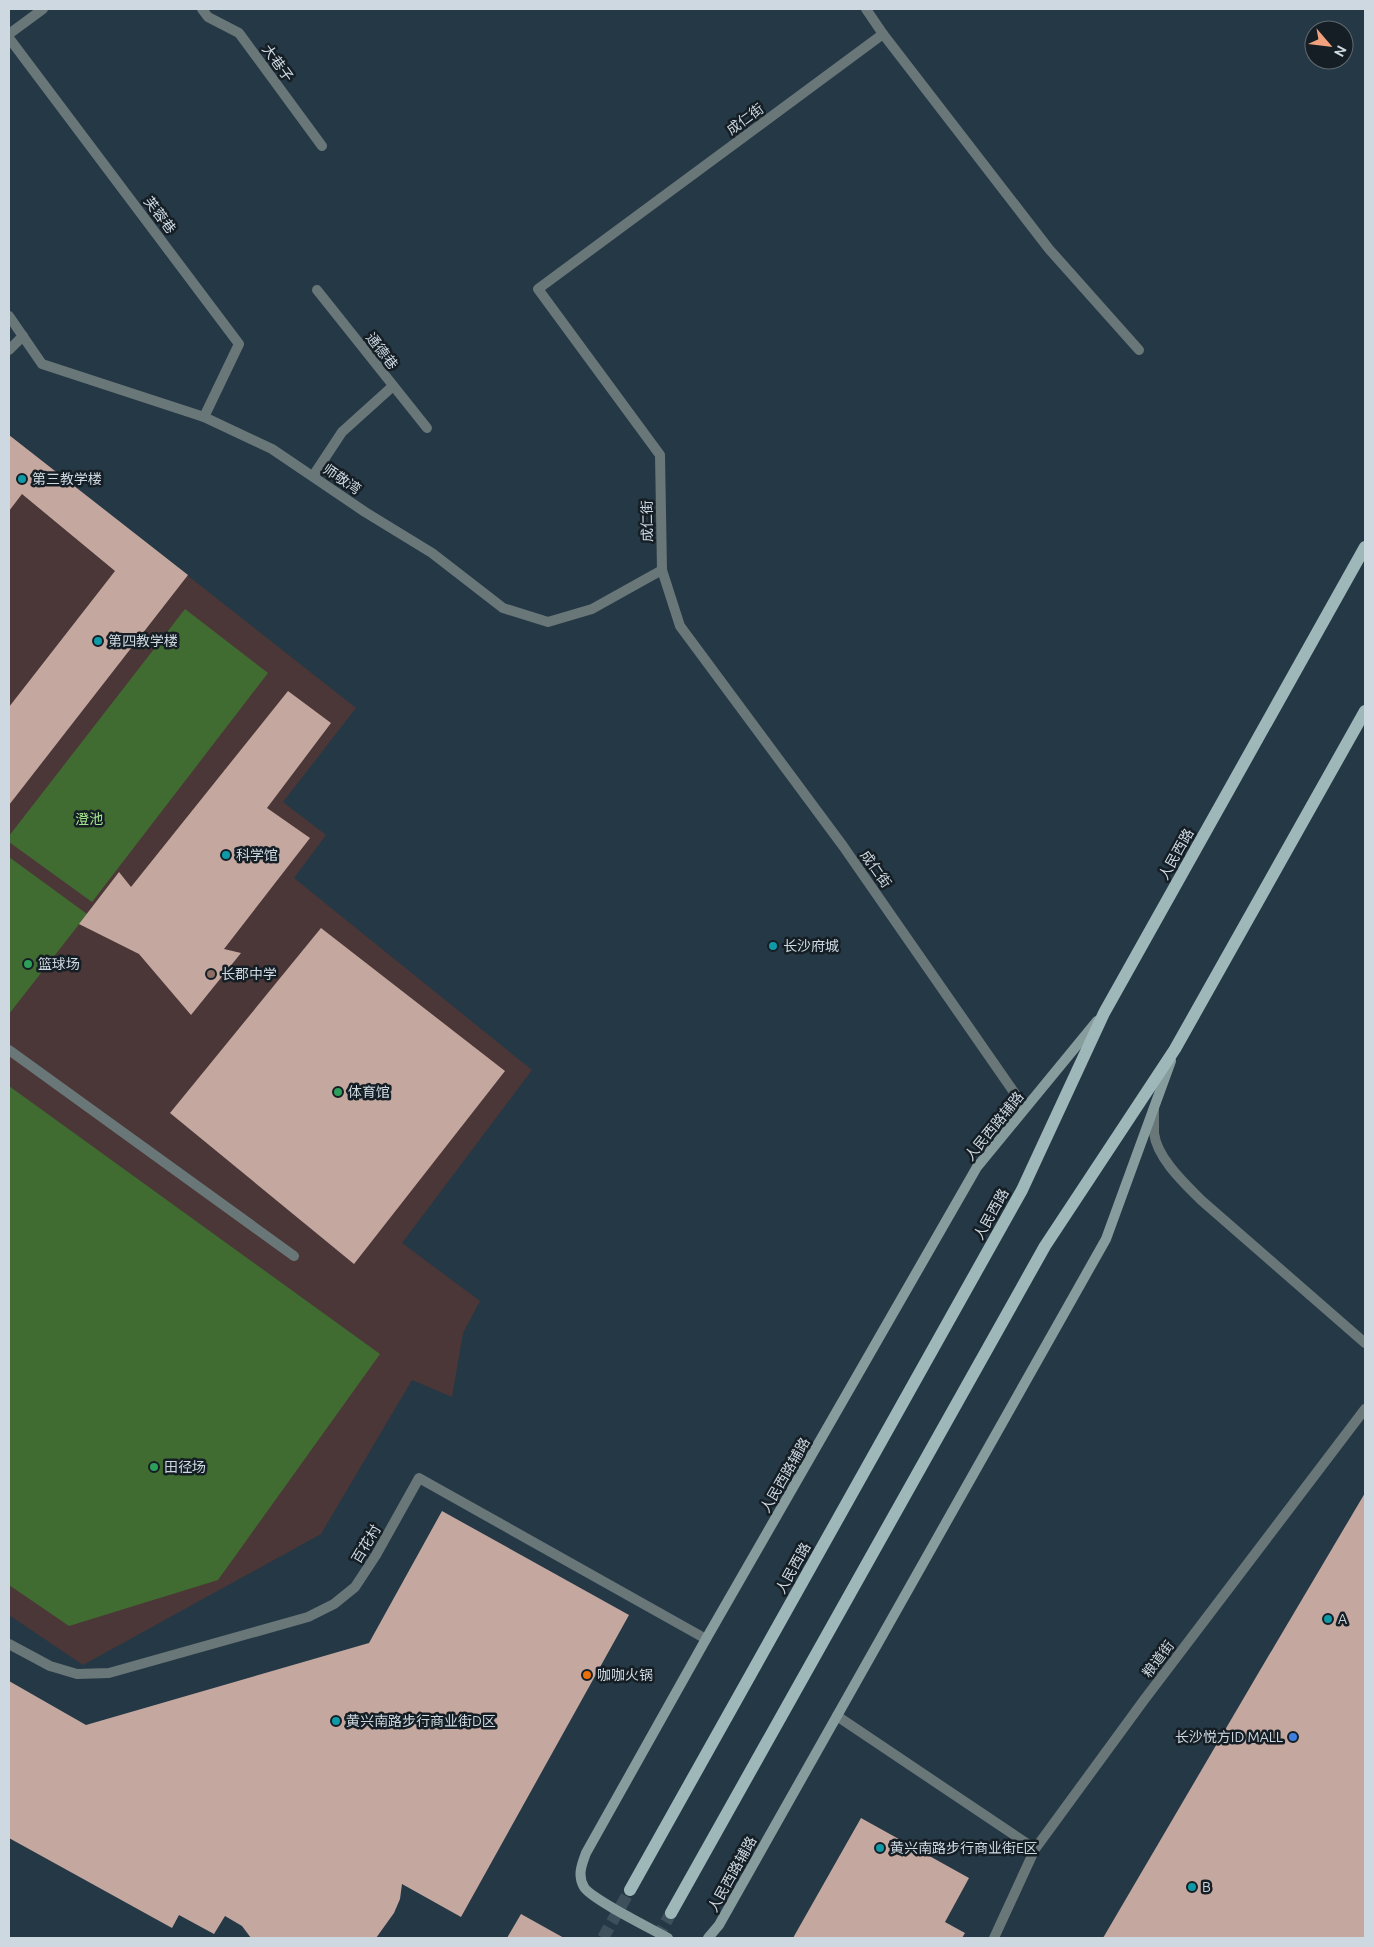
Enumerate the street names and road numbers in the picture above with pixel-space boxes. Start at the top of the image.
street label: 大巷子 [259,41,297,85]
street label: 成仁街 [723,100,767,138]
street label: 芙蓉巷 [141,193,179,237]
street label: 通德巷 [363,330,401,372]
street label: 师敬湾 [320,461,364,497]
street label: 成仁街 [639,500,655,542]
street label: 人民西路 [1155,826,1197,882]
street label: 成仁街 [857,847,895,891]
street label: 人民西路辅路 [961,1088,1027,1164]
street label: 人民西路 [970,1186,1012,1242]
street label: 人民西路辅路 [757,1435,813,1515]
street label: 百花村 [348,1522,384,1566]
street label: 人民西路 [772,1540,814,1596]
street label: 粮道街 [1139,1637,1177,1681]
street label: 人民西路辅路 [705,1833,759,1915]

